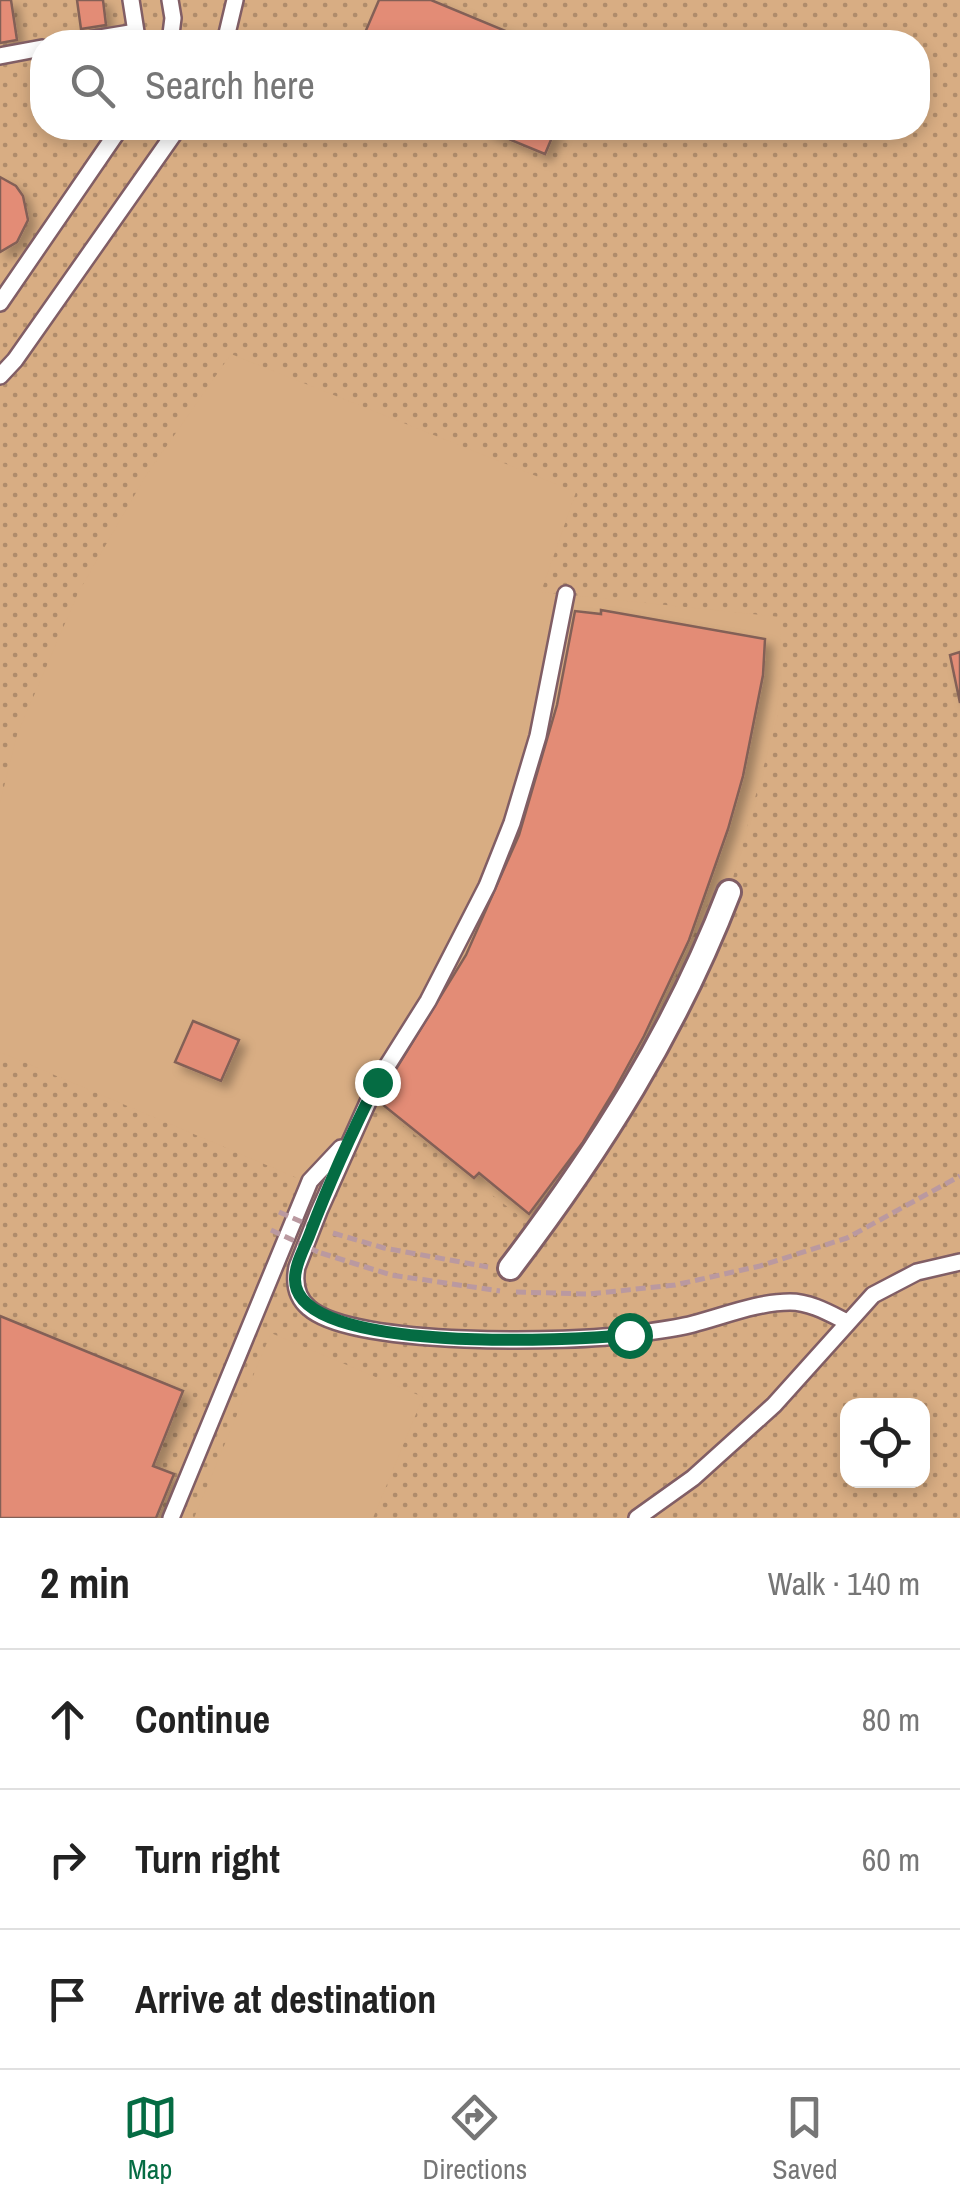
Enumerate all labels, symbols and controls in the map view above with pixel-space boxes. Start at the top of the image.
search box [30,30,930,140]
icon: search [65,58,120,113]
text: Search here [145,60,315,111]
route end [355,1060,401,1106]
route start [607,1313,653,1359]
map controls [840,1398,930,1488]
button: locate [840,1398,930,1488]
text: 2 min [40,1555,130,1611]
text: Walk · 140 m [768,1562,920,1605]
icon: ahead [40,1692,95,1747]
text: Continue [135,1694,270,1745]
text: 80 m [862,1698,920,1741]
icon: right [40,1832,95,1887]
text: Turn right [135,1834,280,1885]
text: 60 m [862,1838,920,1881]
icon: arrive [40,1972,95,2027]
text: Arrive at destination [135,1974,436,2025]
tab: Map [123,2090,178,2188]
tab: Directions [423,2090,527,2188]
tab: Saved [772,2090,837,2188]

